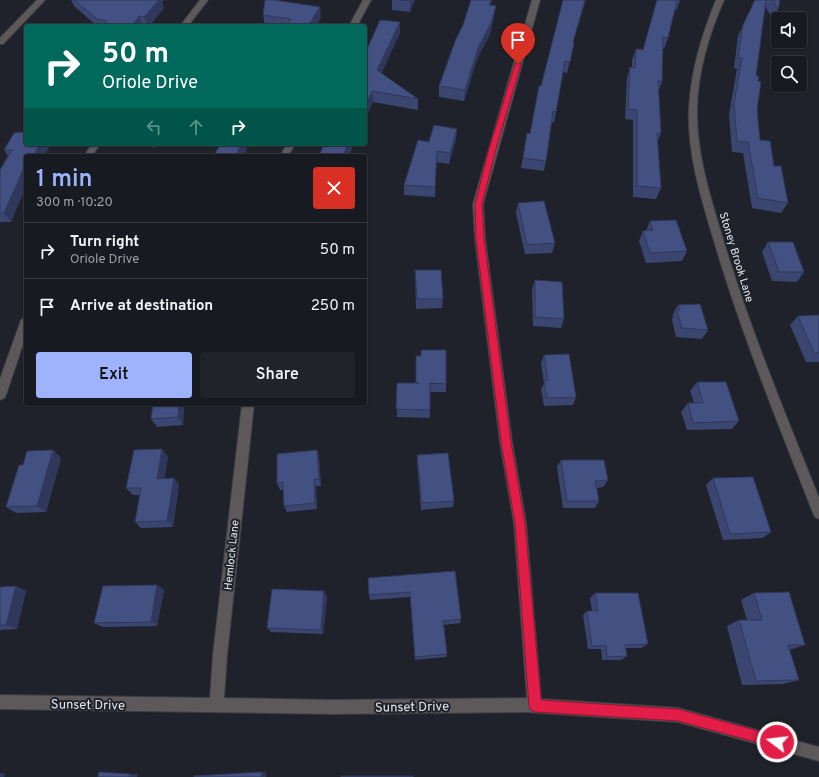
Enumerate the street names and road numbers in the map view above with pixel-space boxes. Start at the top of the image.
street label: Stoney Brook Lane [716,211,756,304]
street label: Hemlock Lane [221,519,243,591]
street label: Sunset Drive [51,697,125,715]
street label: Sunset Drive [375,699,449,717]

